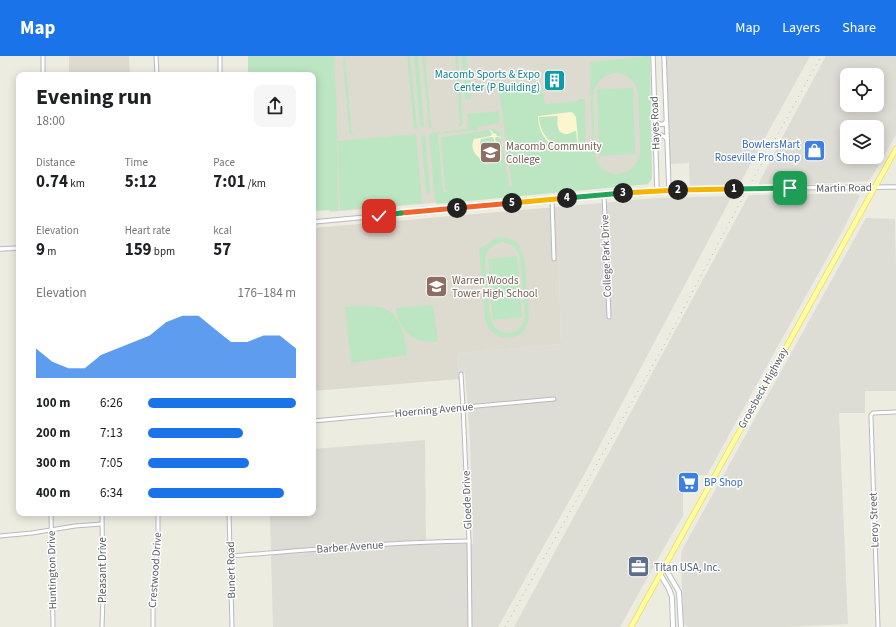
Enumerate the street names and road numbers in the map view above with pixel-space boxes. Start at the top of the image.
street label: Hayes Road [647,96,663,150]
street label: Martin Road [816,180,872,196]
street label: College Park Drive [597,214,615,298]
street label: Groesbeck Highway [734,345,792,431]
street label: Hoerning Avenue [394,399,474,421]
street label: Gloede Drive [458,470,476,530]
street label: Leroy Street [866,492,882,548]
street label: Huntington Drive [44,530,60,609]
street label: Crestwood Drive [145,531,165,608]
street label: Pleasant Drive [95,537,110,603]
street label: Barber Avenue [316,537,385,557]
street label: Bunert Road [223,541,239,599]

